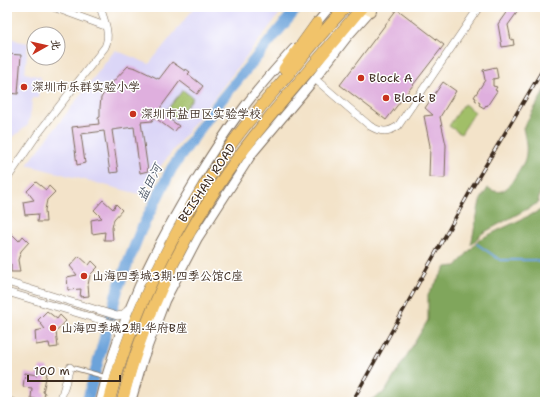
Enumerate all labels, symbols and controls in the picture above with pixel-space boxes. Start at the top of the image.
north arrow [26,26,66,66]
text: 北 [47,38,64,51]
place label: Block A [369,70,413,86]
marker: Block A [356,73,366,83]
place label: 深圳市乐群实验小学 [32,79,140,95]
marker: 深圳市乐群实验小学 [19,82,29,92]
place label: Block B [394,90,436,106]
marker: Block B [381,93,391,103]
place label: 深圳市盐田区实验学校 [141,106,261,122]
marker: 深圳市盐田区实验学校 [128,109,138,119]
street label: BEISHAN ROAD [175,141,239,225]
water label: 盐田河 [133,159,167,203]
place label: 山海四季城3期·四季公馆C座 [92,268,243,284]
marker: 山海四季城3期·四季公馆C座 [79,271,89,281]
place label: 山海四季城2期·华府B座 [61,320,188,336]
marker: 山海四季城2期·华府B座 [48,323,58,333]
scale bar [28,357,120,383]
text: 100 m [34,363,70,379]

